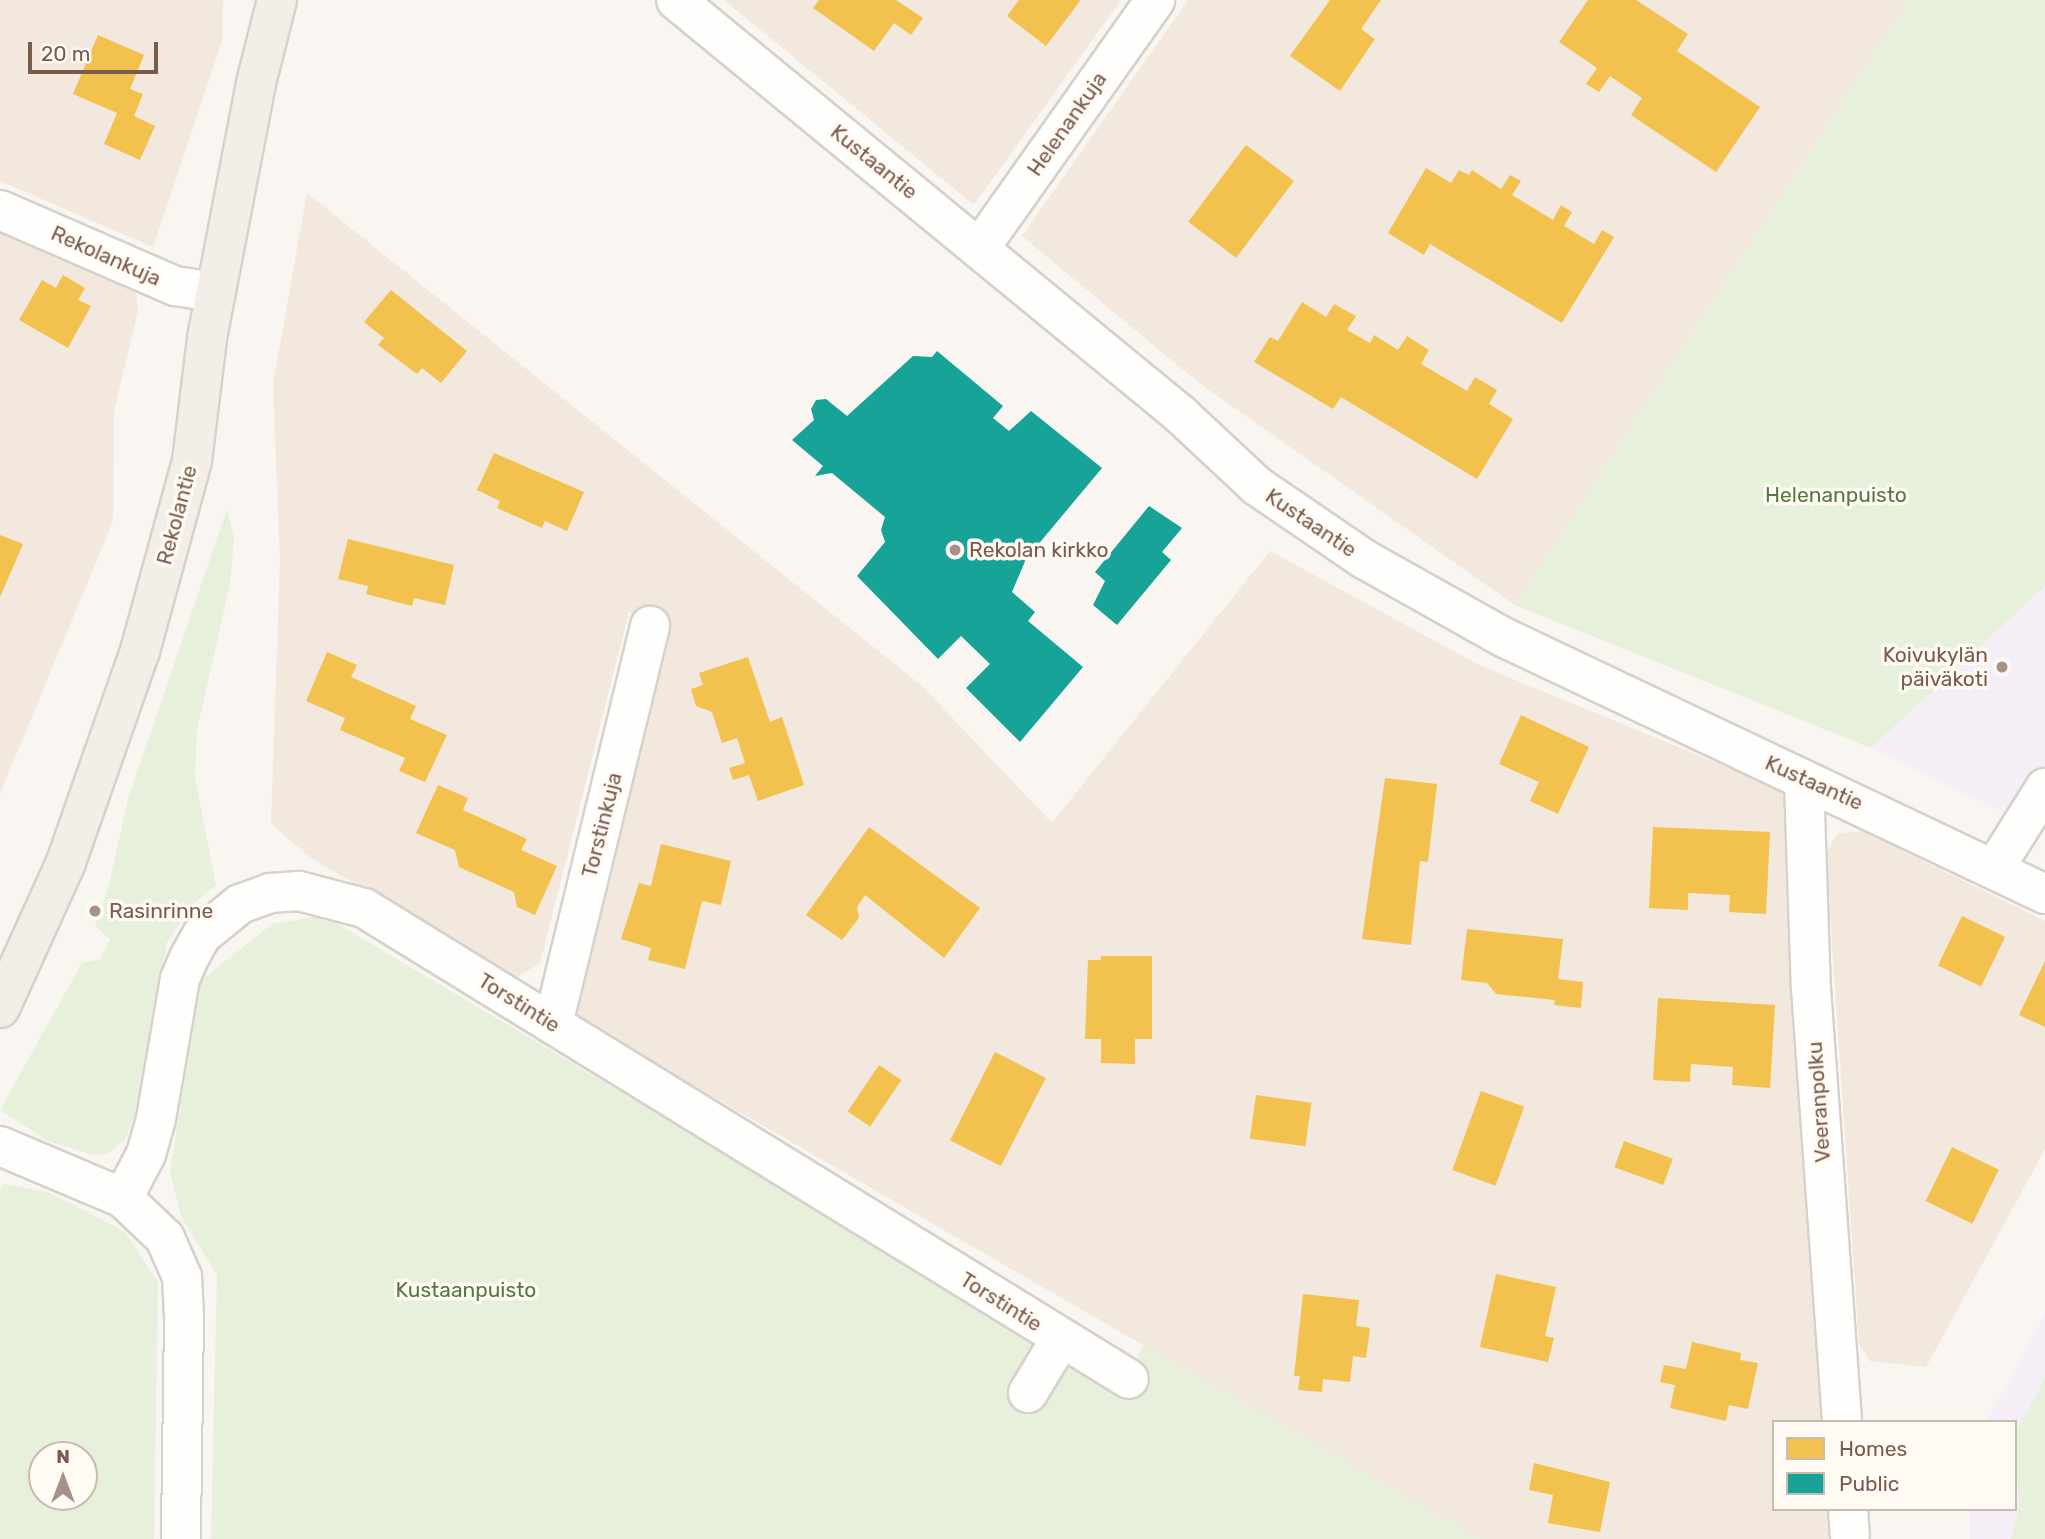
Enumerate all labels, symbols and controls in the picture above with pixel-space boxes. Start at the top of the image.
scale bar [32,28,161,72]
text: 20 m [41,41,90,66]
street label: Helenankuja [1022,67,1112,181]
street label: Kustaantie [825,119,923,205]
street label: Rekolankuja [47,221,165,291]
street label: Rekolantie [152,462,202,568]
park label: Helenanpuisto [1765,482,1907,508]
street label: Kustaantie [1261,483,1361,563]
place label: Rekolan kirkko [969,537,1108,563]
marker: Rekolan kirkko [947,542,963,558]
place label: Koivukylän päiväkoti [1883,642,1988,692]
marker: Koivukylän päiväkoti [1994,659,2010,675]
street label: Kustaantie [1761,750,1867,816]
street label: Torstinkuja [577,770,627,880]
place label: Rasinrinne [109,898,213,924]
marker: Rasinrinne [87,903,103,919]
street label: Torstintie [473,968,565,1038]
street label: Veeranpolku [1802,1041,1836,1163]
street label: Torstintie [955,1267,1047,1337]
park label: Kustaanpuisto [396,1277,536,1303]
legend [1772,1420,2017,1511]
text: Homes [1839,1436,1907,1461]
north arrow [28,1441,98,1511]
text: N [56,1445,70,1468]
text: Public [1839,1471,1899,1496]

